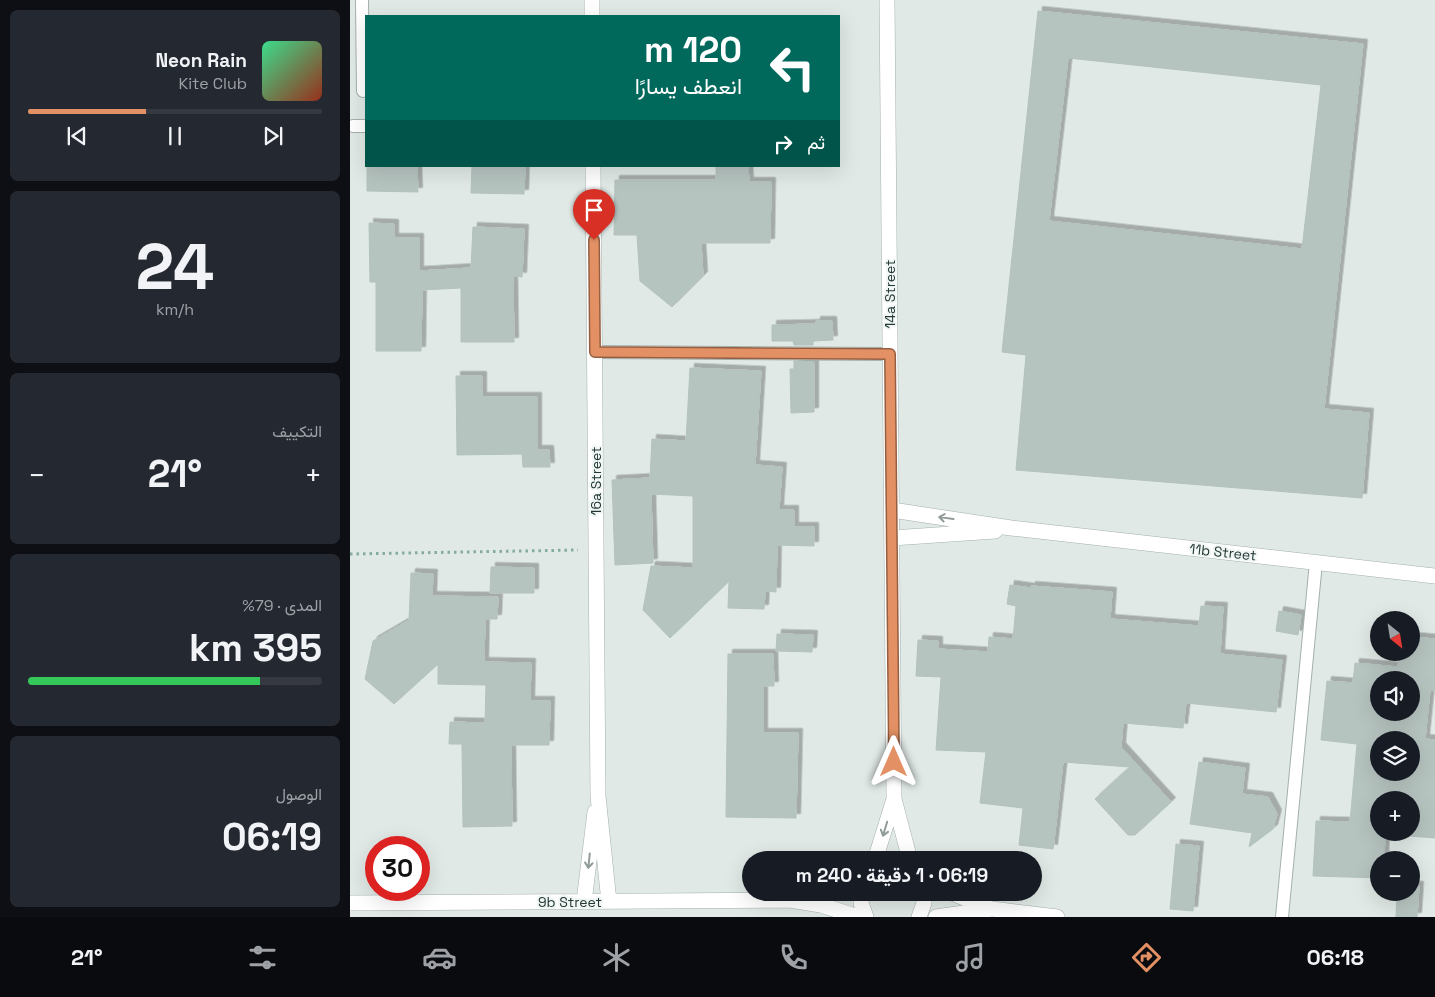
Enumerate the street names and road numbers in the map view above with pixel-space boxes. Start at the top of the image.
street label: 14a Street [881,259,899,329]
street label: 16a Street [587,447,605,515]
street label: 11b Street [1189,540,1257,564]
street label: 9b Street [538,893,602,911]

